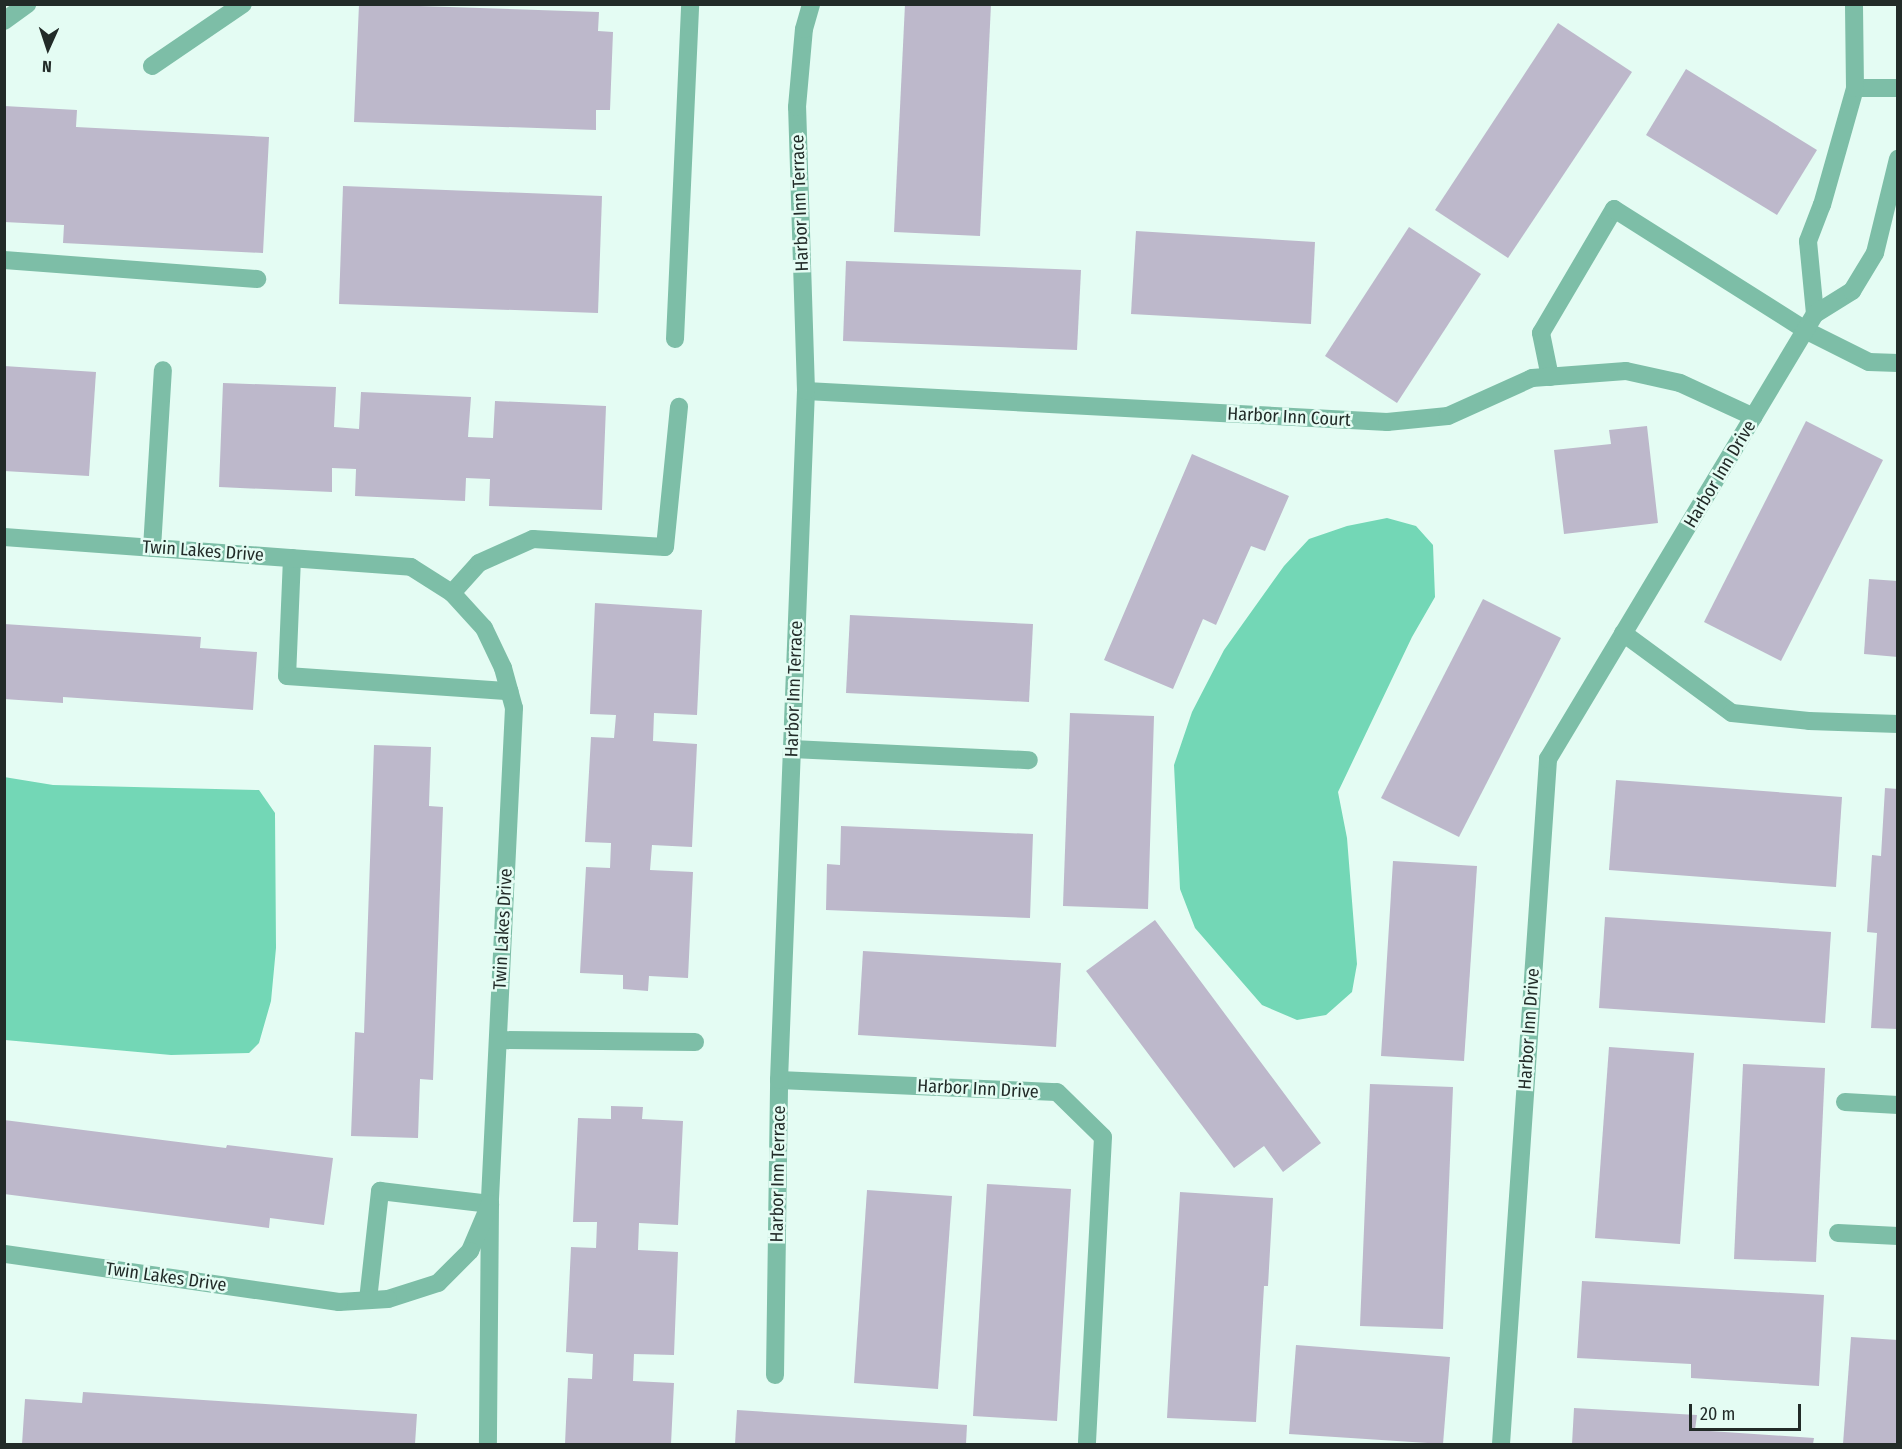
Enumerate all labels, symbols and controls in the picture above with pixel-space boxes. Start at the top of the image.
north arrow [18,18,78,78]
text: N [42,57,52,76]
street label: Harbor Inn Terrace [787,134,813,272]
street label: Harbor Inn Court [1227,403,1351,431]
street label: Harbor Inn Drive [1679,416,1761,532]
street label: Twin Lakes Drive [142,536,264,566]
street label: Harbor Inn Terrace [781,620,807,758]
street label: Twin Lakes Drive [489,868,517,990]
street label: Harbor Inn Drive [1514,968,1544,1090]
street label: Harbor Inn Drive [917,1075,1039,1103]
street label: Harbor Inn Terrace [766,1105,790,1243]
street label: Twin Lakes Drive [104,1258,228,1296]
scale bar [1692,1392,1804,1430]
text: 20 m [1700,1403,1735,1425]

